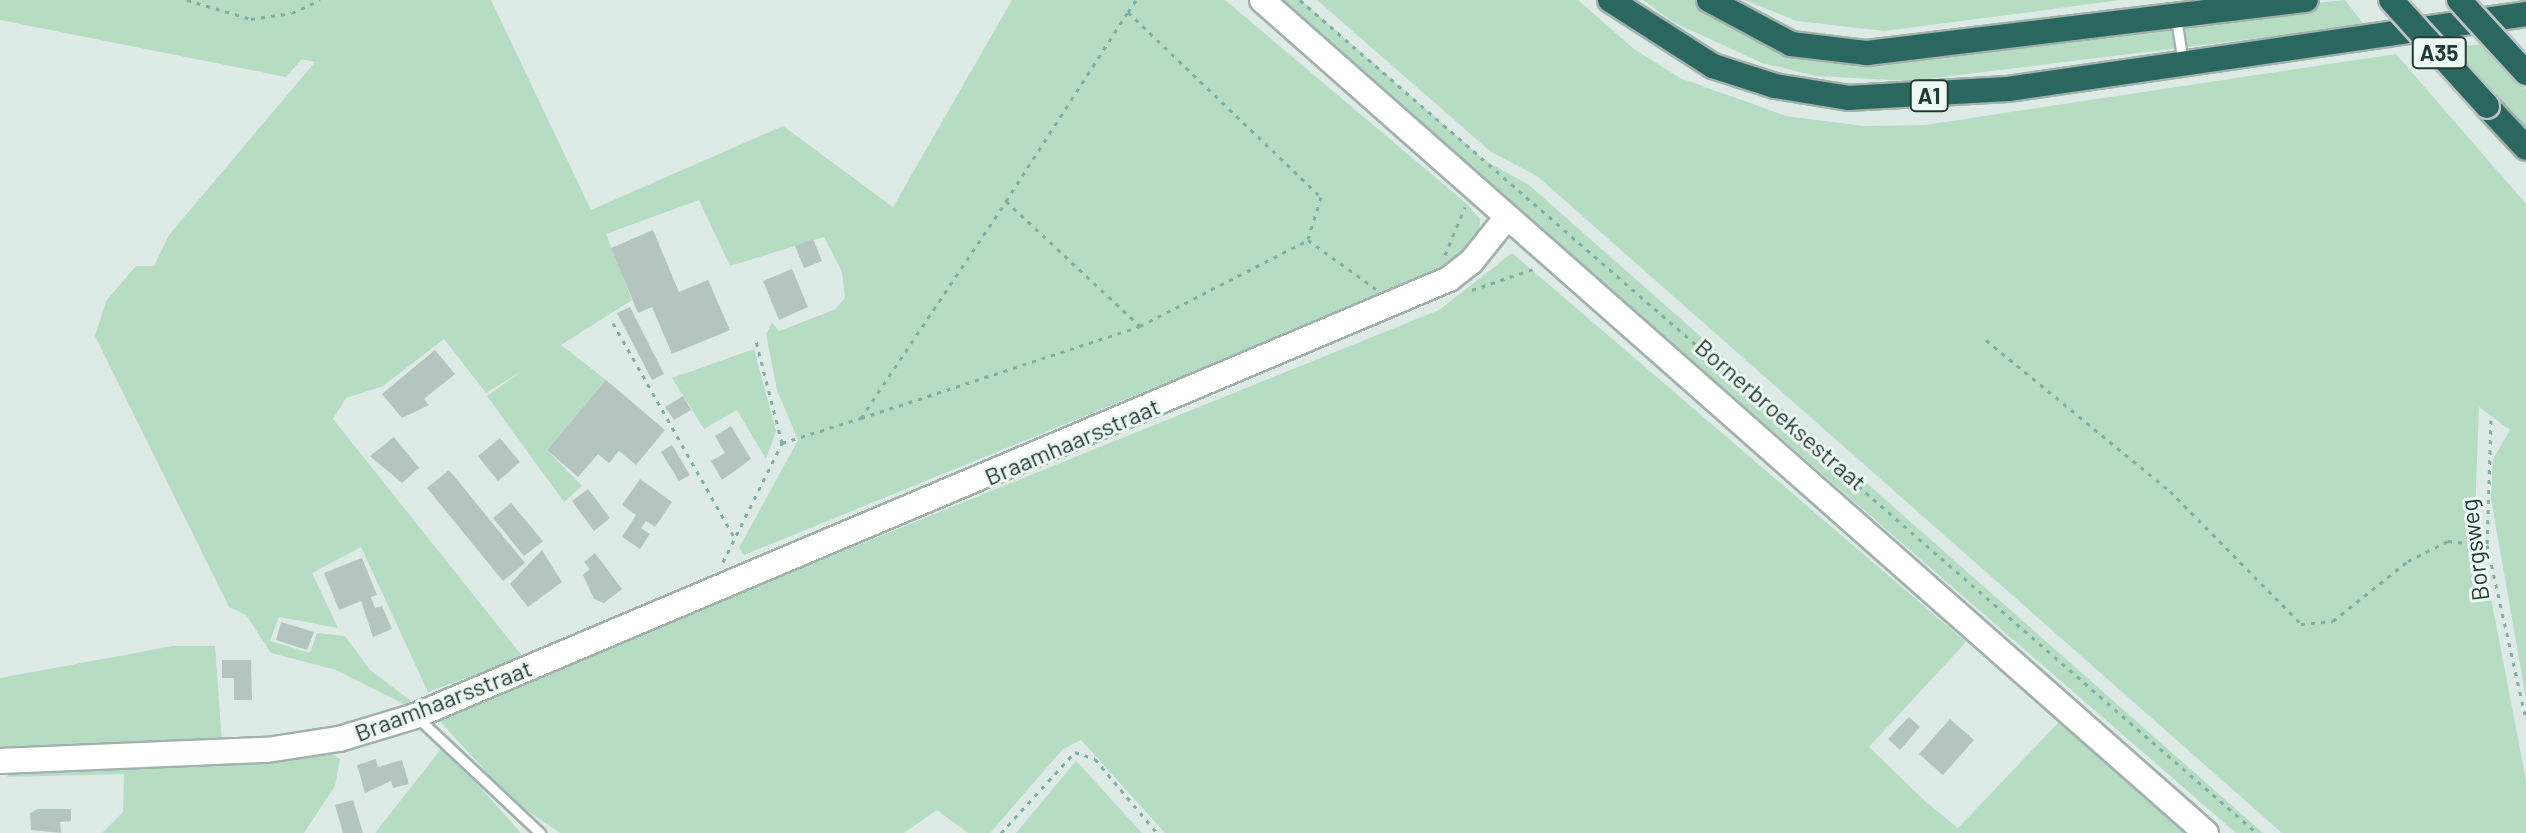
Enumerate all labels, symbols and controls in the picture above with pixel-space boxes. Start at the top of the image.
road number: A35 [2411,35,2467,71]
road number: A1 [1909,78,1949,114]
street label: Bornerbroeksestraat [1690,332,1872,496]
street label: Braamhaarsstraat [980,391,1164,491]
street label: Borgsweg [2453,497,2495,603]
street label: Braamhaarsstraat [350,653,536,747]

